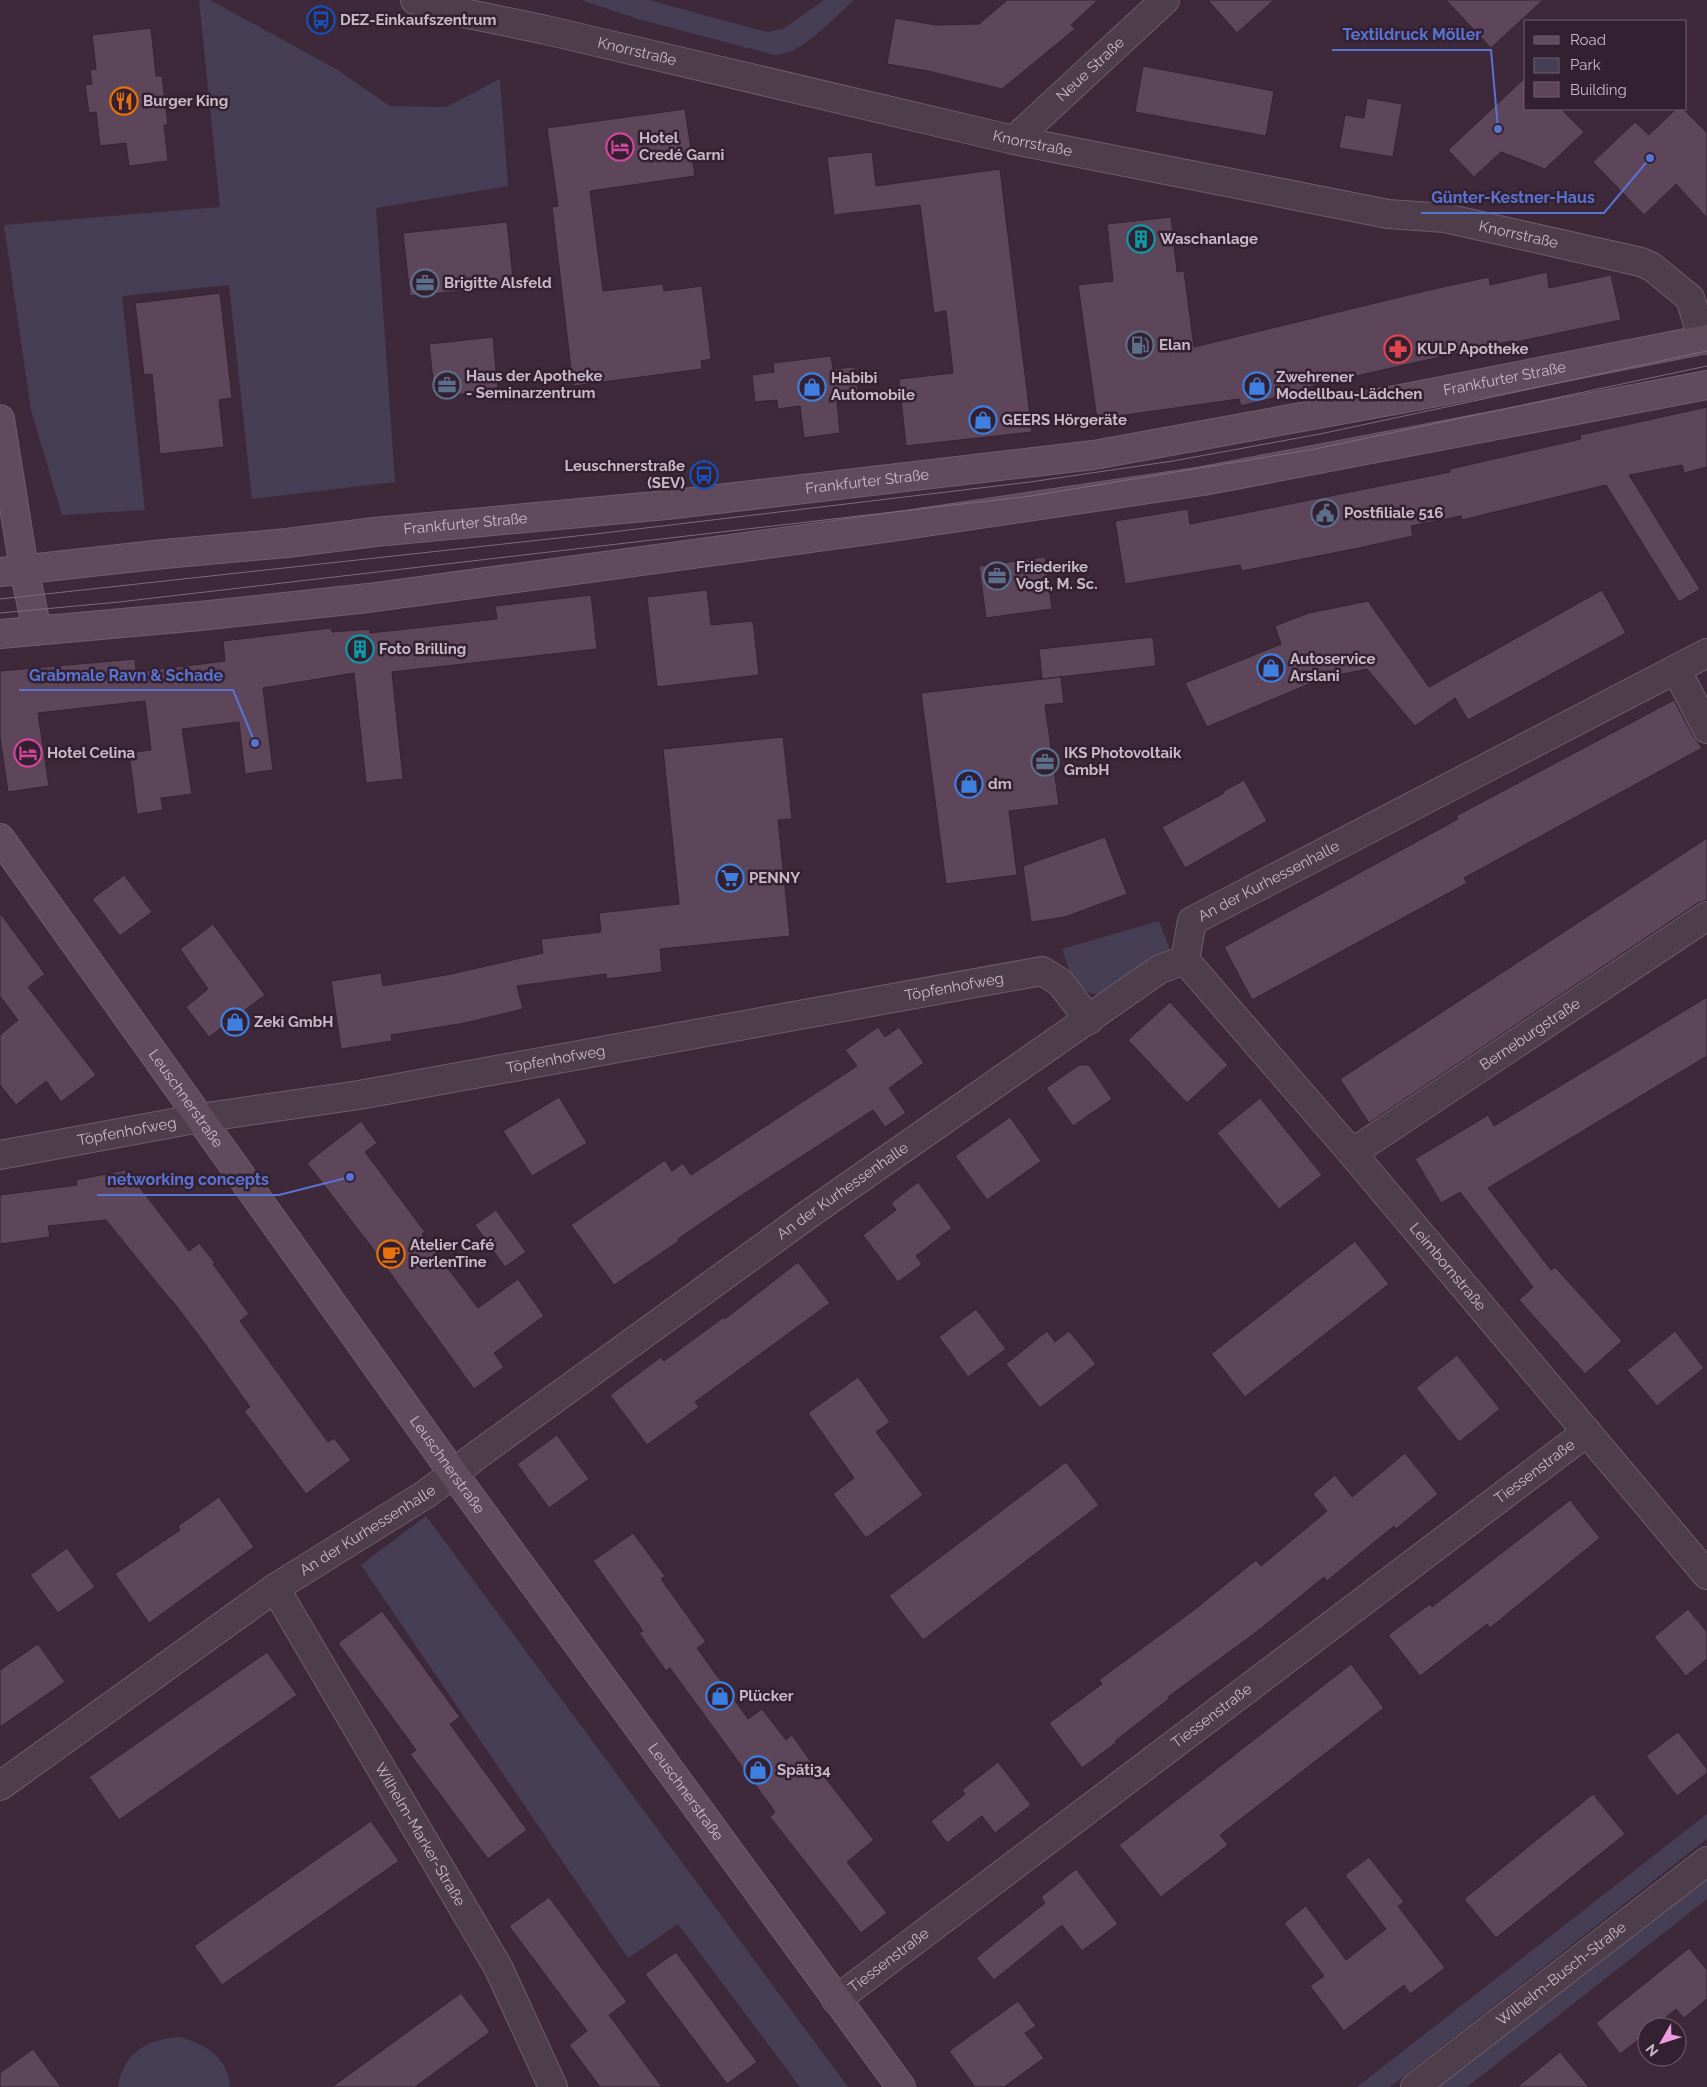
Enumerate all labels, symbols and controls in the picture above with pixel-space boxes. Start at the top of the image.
bus stop icon: DEZ-Einkaufszentrum [306,5,336,35]
place label: DEZ-Einkaufszentrum [340,11,497,29]
callout: Textildruck Möller [1332,19,1491,50]
legend [1524,20,1687,110]
text: Textildruck Möller [1343,25,1481,44]
text: Road [1570,31,1606,49]
street label: Knorrstraße [596,33,679,69]
street label: Neue Straße [1052,33,1128,105]
text: Park [1570,56,1601,74]
text: Building [1570,81,1627,99]
restaurant icon: Burger King [109,86,139,116]
place label: Burger King [143,92,228,110]
street label: Knorrstraße [991,126,1074,160]
place label: Hotel Credé Garni [639,129,724,164]
hotel icon: Hotel Credé Garni [605,132,635,162]
callout: Günter-Kestner-Haus [1421,182,1604,213]
text: Günter-Kestner-Haus [1431,188,1595,207]
street label: Knorrstraße [1477,217,1560,252]
building icon: Waschanlage [1126,224,1156,254]
place label: Waschanlage [1160,230,1258,248]
office icon: Brigitte Alsfeld [410,268,440,298]
place label: Brigitte Alsfeld [444,274,552,292]
fuel station icon: Elan [1125,330,1155,360]
pharmacy icon: KULP Apotheke [1383,334,1413,364]
place label: Elan [1159,336,1190,354]
place label: KULP Apotheke [1417,340,1528,358]
street label: Frankfurter Straße [1442,358,1568,399]
place label: Haus der Apotheke - Seminarzentrum [466,367,603,402]
place label: Zwehrener Modellbau-Lädchen [1276,368,1422,403]
place label: Habibi Automobile [831,369,915,404]
office icon: Haus der Apotheke - Seminarzentrum [432,370,462,400]
shop icon: Zwehrener Modellbau-Lädchen [1242,371,1272,401]
shop icon: Habibi Automobile [797,372,827,402]
shop icon: GEERS Hörgeräte [968,405,998,435]
place label: GEERS Hörgeräte [1002,411,1127,429]
place label: Leuschnerstraße (SEV) [564,457,685,492]
bus stop icon: Leuschnerstraße (SEV) [689,460,719,490]
street label: Frankfurter Straße [804,465,930,498]
public building icon: Postfiliale 516 [1310,498,1340,528]
place label: Postfiliale 516 [1344,504,1443,522]
street label: Frankfurter Straße [403,509,528,538]
place label: Friederike Vogt, M. Sc. [1016,558,1098,593]
office icon: Friederike Vogt, M. Sc. [982,561,1012,591]
building icon: Foto Brilling [345,634,375,664]
place label: Foto Brilling [379,640,466,658]
place label: Autoservice Arslani [1290,650,1376,685]
shop icon: Autoservice Arslani [1256,653,1286,683]
callout: Grabmale Ravn & Schade [19,659,233,690]
text: Grabmale Ravn & Schade [29,666,223,685]
hotel icon: Hotel Celina [13,738,43,768]
place label: Hotel Celina [47,744,135,762]
place label: IKS Photovoltaik GmbH [1064,744,1182,779]
office icon: IKS Photovoltaik GmbH [1030,747,1060,777]
shop icon: dm [954,769,984,799]
place label: dm [988,775,1012,793]
street label: An der Kurhessenhalle [1195,837,1343,925]
supermarket icon: PENNY [715,863,745,893]
place label: PENNY [749,869,800,887]
street label: Töpfenhofweg [903,969,1005,1005]
street label: Berneburgstraße [1476,994,1584,1074]
shop icon: Zeki GmbH [220,1007,250,1037]
place label: Zeki GmbH [254,1013,333,1031]
street label: Töpfenhofweg [505,1041,607,1077]
street label: Leuschnerstraße [145,1046,227,1151]
street label: Töpfenhofweg [76,1114,178,1150]
street label: An der Kurhessenhalle [773,1138,912,1243]
callout: networking concepts [97,1164,279,1195]
text: networking concepts [107,1170,269,1189]
street label: Leimbornstraße [1406,1219,1490,1315]
place label: Atelier Café PerlenTine [410,1236,494,1271]
cafe icon: Atelier Café PerlenTine [376,1239,406,1269]
street label: Leuschnerstraße [406,1412,489,1517]
street label: Tiessenstraße [1491,1435,1579,1508]
street label: An der Kurhessenhalle [296,1481,439,1579]
street label: Tiessenstraße [1168,1680,1256,1752]
shop icon: Plücker [705,1681,735,1711]
place label: Plücker [739,1687,794,1705]
street label: Leuschnerstraße [644,1740,727,1844]
shop icon: Späti34 [743,1755,773,1785]
street label: Wilhelm-Marker-Straße [371,1760,469,1910]
place label: Späti34 [777,1761,831,1779]
street label: Wilhelm-Busch-Straße [1493,1918,1630,2030]
street label: Tiessenstraße [845,1924,933,1996]
north arrow [1637,2017,1687,2067]
text: N [1642,2041,1661,2059]

